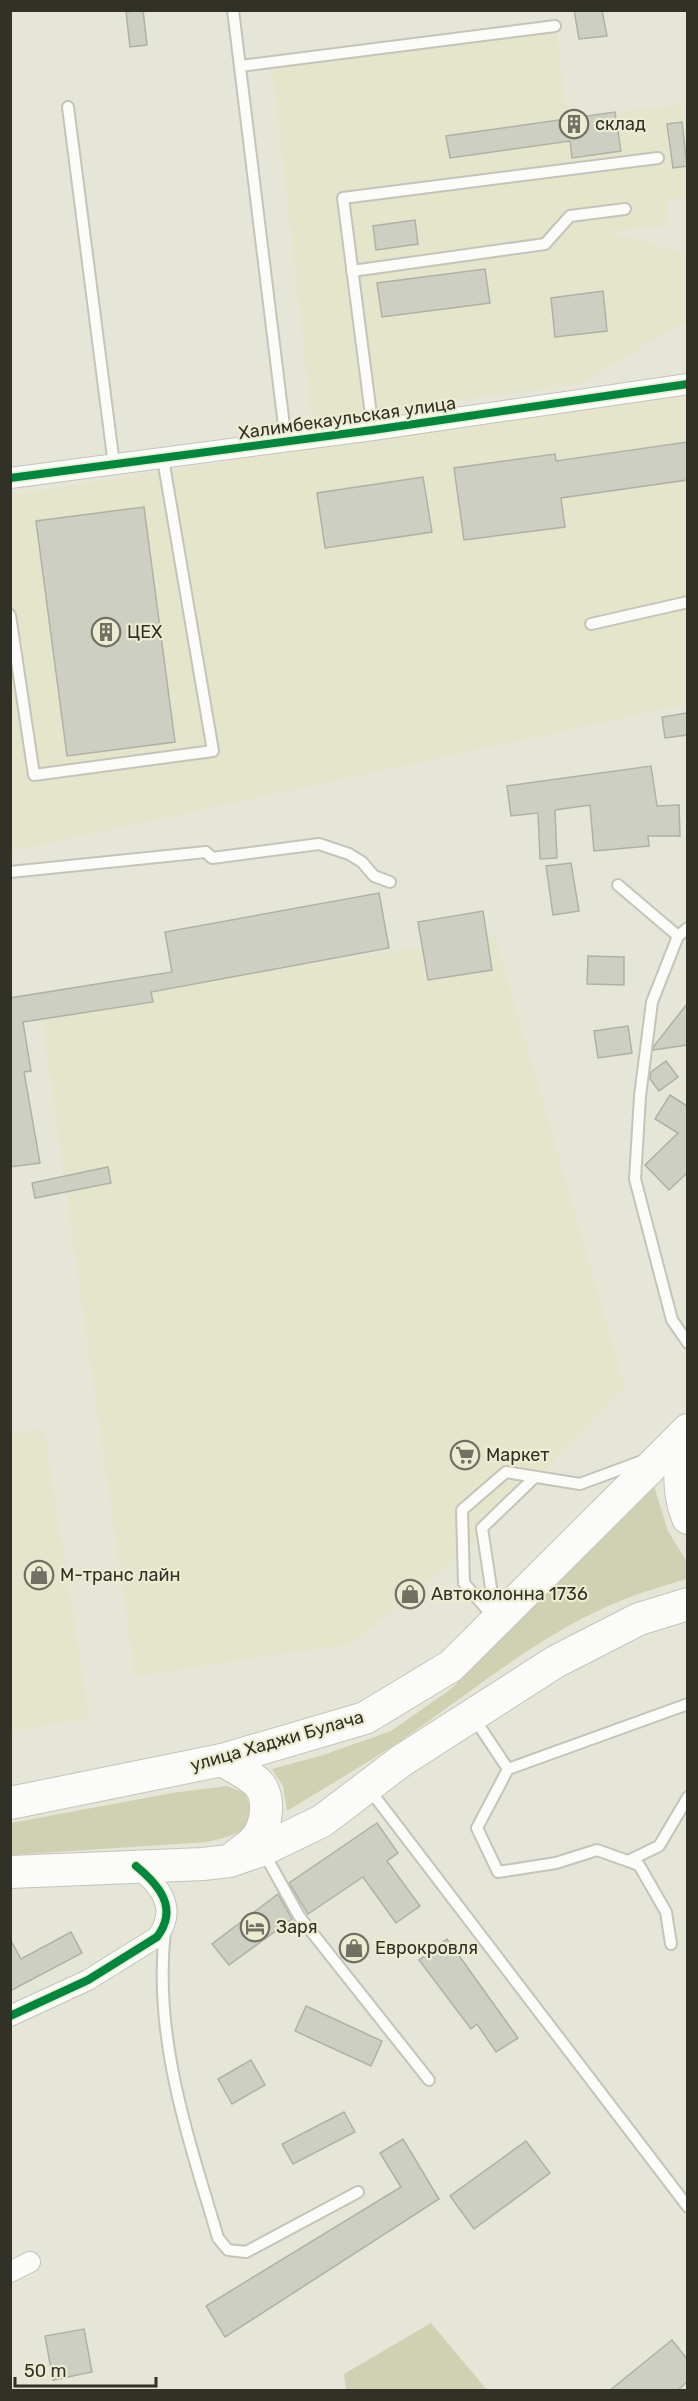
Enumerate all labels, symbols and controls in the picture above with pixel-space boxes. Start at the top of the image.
building icon: склад [558,108,590,140]
place label: склад [595,113,646,135]
street label: Халимбекаульская улица [237,392,457,444]
building icon: ЦЕХ [90,616,122,648]
place label: ЦЕХ [127,621,163,643]
supermarket icon: Маркет [449,1439,481,1471]
place label: Маркет [486,1444,549,1466]
shop icon: М-транс лайн [23,1559,55,1591]
place label: М-транс лайн [60,1564,180,1586]
shop icon: Автоколонна 1736 [394,1578,426,1610]
place label: Автоколонна 1736 [431,1583,588,1605]
street label: улица Хаджи Булача [188,1706,366,1776]
hotel icon: Заря [239,1911,271,1943]
place label: Заря [276,1916,318,1938]
shop icon: Еврокровля [338,1932,370,1964]
place label: Еврокровля [375,1937,478,1959]
scale bar [15,2350,156,2388]
text: 50 m [24,2360,67,2382]

